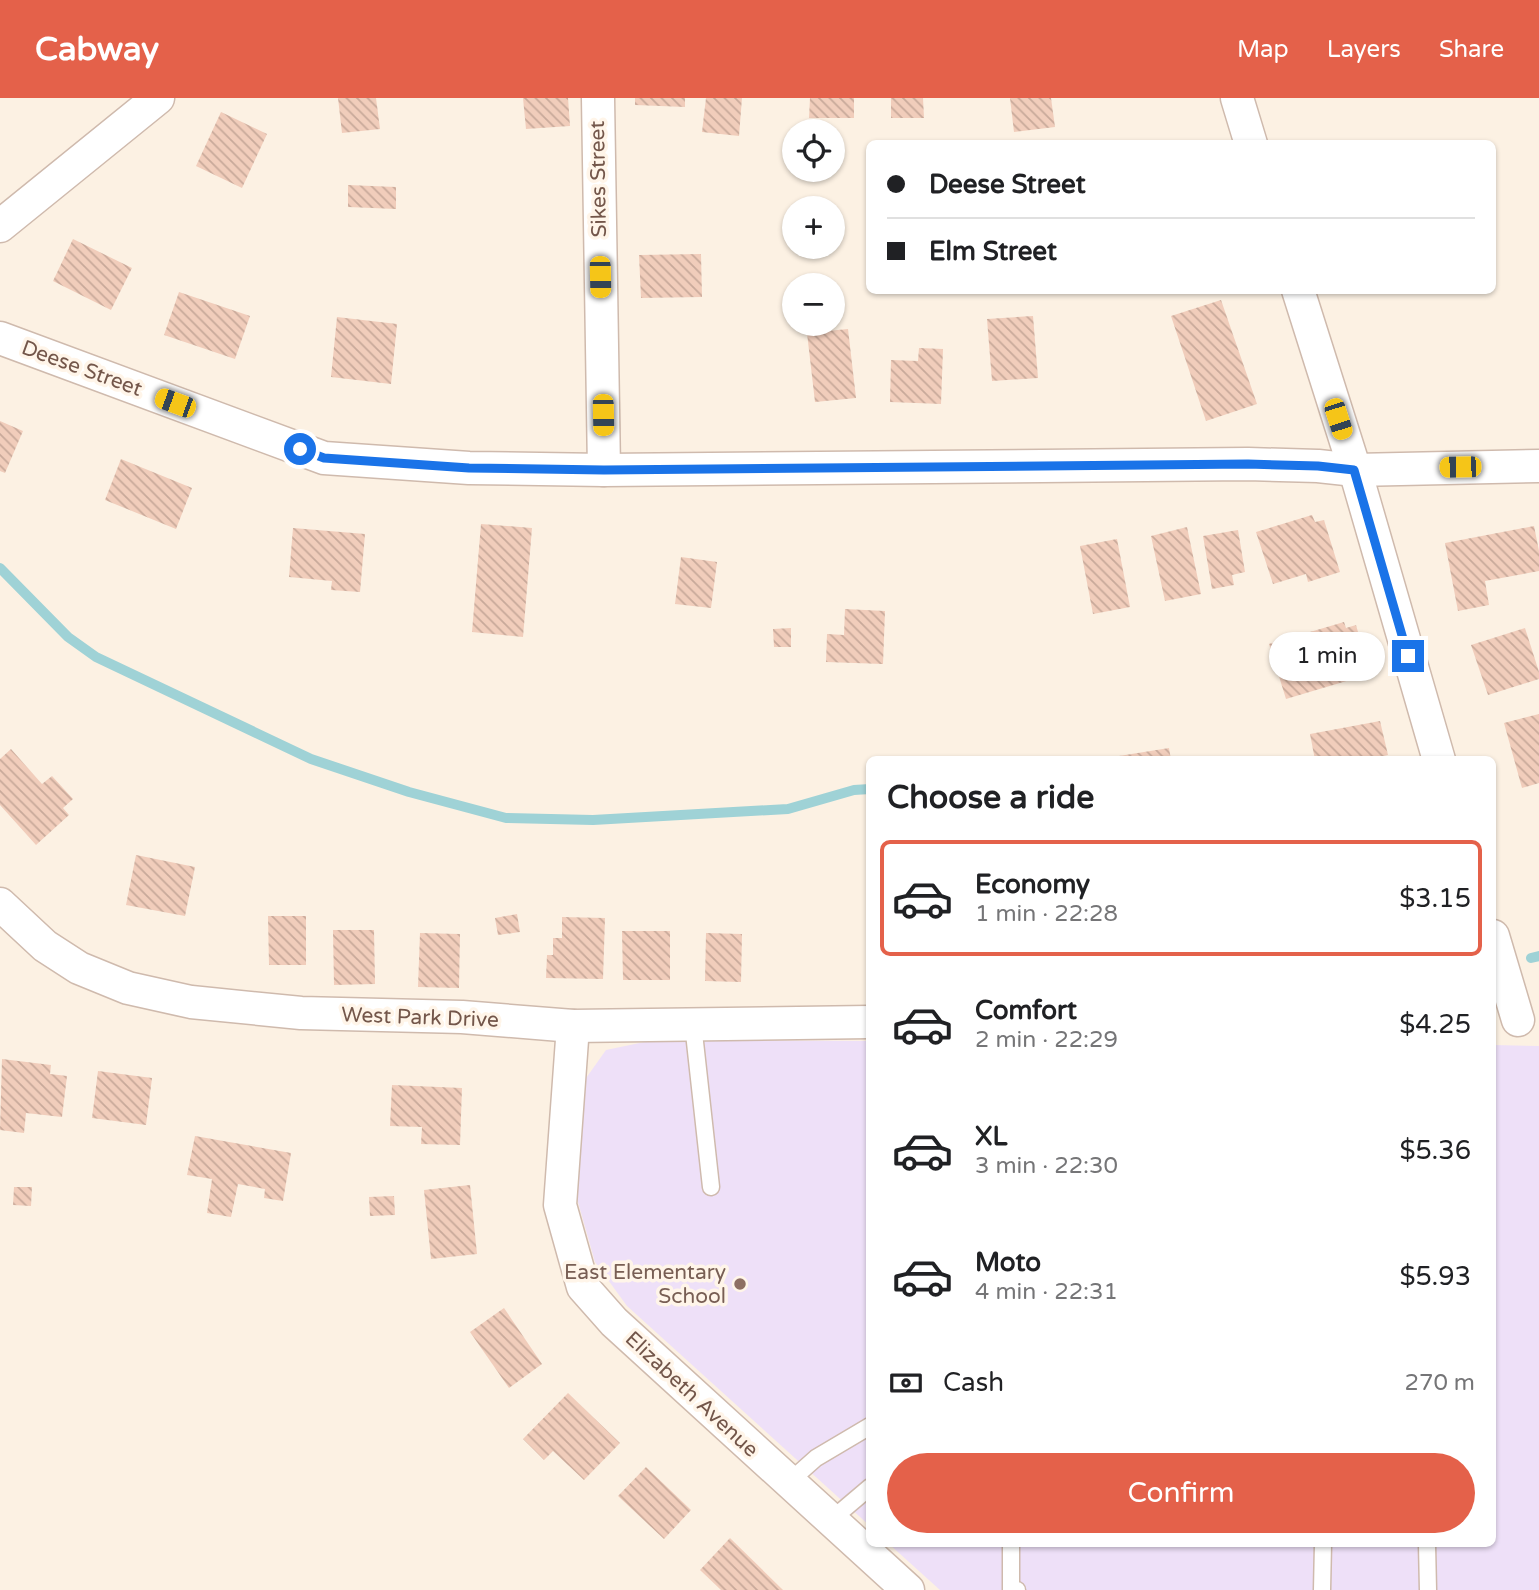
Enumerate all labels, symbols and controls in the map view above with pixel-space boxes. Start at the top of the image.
text: Cabway [35,30,159,69]
text: Map [1237,35,1289,64]
text: Layers [1327,35,1401,64]
text: Share [1439,35,1504,64]
map controls [782,119,845,336]
button: locate [782,119,845,182]
street label: Sikes Street [585,120,612,238]
text: Deese Street [929,169,1086,200]
button: + [782,196,845,259]
text: Elm Street [929,236,1057,267]
car [590,256,611,298]
button: − [782,273,845,336]
street label: Deese Street [18,335,146,402]
car [152,386,199,420]
car [593,394,614,436]
car [1322,396,1355,442]
route start [284,433,316,465]
car [1439,456,1482,478]
callout: 1 min [1268,632,1384,680]
route end [1392,640,1424,672]
text: 1 min [1296,642,1358,670]
text: Choose a ride [887,779,1094,817]
icon: car [891,867,954,930]
text: Economy [975,869,1090,900]
text: $3.15 [1399,883,1471,914]
text: 1 min · 22:28 [975,900,1118,928]
icon: car [891,993,954,1056]
text: Comfort [975,995,1077,1026]
street label: West Park Drive [341,1002,499,1033]
text: $4.25 [1399,1009,1471,1040]
text: 2 min · 22:29 [975,1026,1118,1054]
icon: car [891,1119,954,1182]
text: XL [975,1121,1007,1152]
text: $5.36 [1399,1135,1471,1166]
text: 3 min · 22:30 [975,1152,1118,1180]
icon: car [891,1245,954,1308]
text: Moto [975,1247,1041,1278]
place label: East Elementary School [564,1260,726,1309]
text: $5.93 [1399,1261,1471,1292]
marker: East Elementary School [732,1276,748,1292]
text: 4 min · 22:31 [975,1278,1118,1306]
street label: Elizabeth Avenue [620,1326,763,1462]
icon: cash [887,1364,925,1402]
text: Cash [943,1367,1004,1398]
text: 270 m [1405,1369,1475,1397]
button: Confirm [887,1453,1475,1533]

